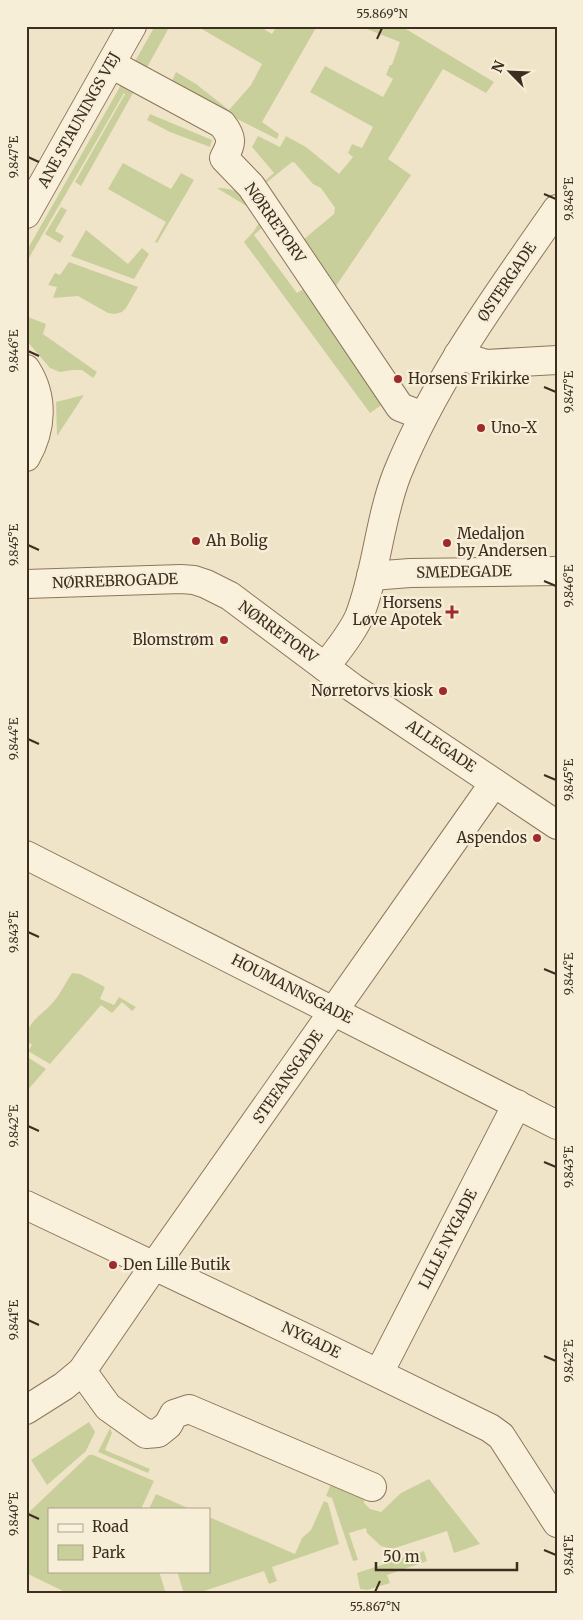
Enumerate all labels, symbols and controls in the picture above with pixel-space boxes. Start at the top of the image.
text: 55.869°N [356,6,408,21]
street label: ANE STAUNINGS VEJ [33,48,124,192]
north arrow [486,48,536,98]
text: N [488,58,509,75]
text: 9.847°E [6,135,21,178]
text: 9.848°E [561,177,576,221]
street label: NØRRETORV [241,179,311,267]
street label: ØSTERGADE [473,238,540,325]
text: 9.846°E [6,329,21,372]
place label: Horsens Frikirke [408,369,529,388]
text: 9.847°E [561,370,576,413]
marker: Horsens Frikirke [392,373,404,385]
place label: Uno-X [491,418,537,437]
marker: Uno-X [475,422,487,434]
text: 9.845°E [6,524,21,566]
place label: Medaljon by Andersen [456,524,547,560]
place label: Ah Bolig [205,531,268,550]
marker: Ah Bolig [190,535,202,547]
marker: Medaljon by Andersen [441,537,453,549]
street label: SMEDEGADE [416,561,512,582]
text: 9.846°E [561,564,576,607]
street label: NØRREBROGADE [52,569,179,592]
place label: Horsens Løve Apotek [352,593,442,629]
street label: NØRRETORV [235,596,323,667]
marker: Horsens Løve Apotek [446,606,458,618]
place label: Blomstrøm [133,630,214,649]
marker: Blomstrøm [218,634,230,646]
place label: Nørretorvs kiosk [311,681,433,700]
marker: Nørretorvs kiosk [437,685,449,697]
street label: ALLEGADE [402,715,480,776]
text: 9.844°E [6,717,21,760]
text: 9.845°E [561,759,576,801]
place label: Aspendos [455,828,527,847]
marker: Aspendos [531,832,543,844]
text: 9.843°E [6,911,21,953]
street label: HOUMANNSGADE [228,950,357,1028]
text: 9.844°E [561,952,576,995]
street label: STEFANSGADE [248,1026,327,1127]
text: 9.842°E [6,1104,21,1147]
text: 9.843°E [561,1146,576,1188]
street label: LILLE NYGADE [414,1185,481,1292]
place label: Den Lille Butik [123,1255,231,1274]
marker: Den Lille Butik [107,1259,119,1271]
text: 9.841°E [6,1299,21,1340]
street label: NYGADE [279,1317,344,1362]
text: 9.842°E [561,1339,576,1382]
text: 9.840°E [6,1492,21,1536]
legend [48,1508,210,1572]
text: Road [92,1517,128,1536]
text: 9.841°E [561,1534,576,1575]
scale bar [376,1540,517,1572]
text: Park [92,1543,126,1562]
text: 50 m [383,1547,420,1566]
text: 55.867°N [350,1599,401,1614]

